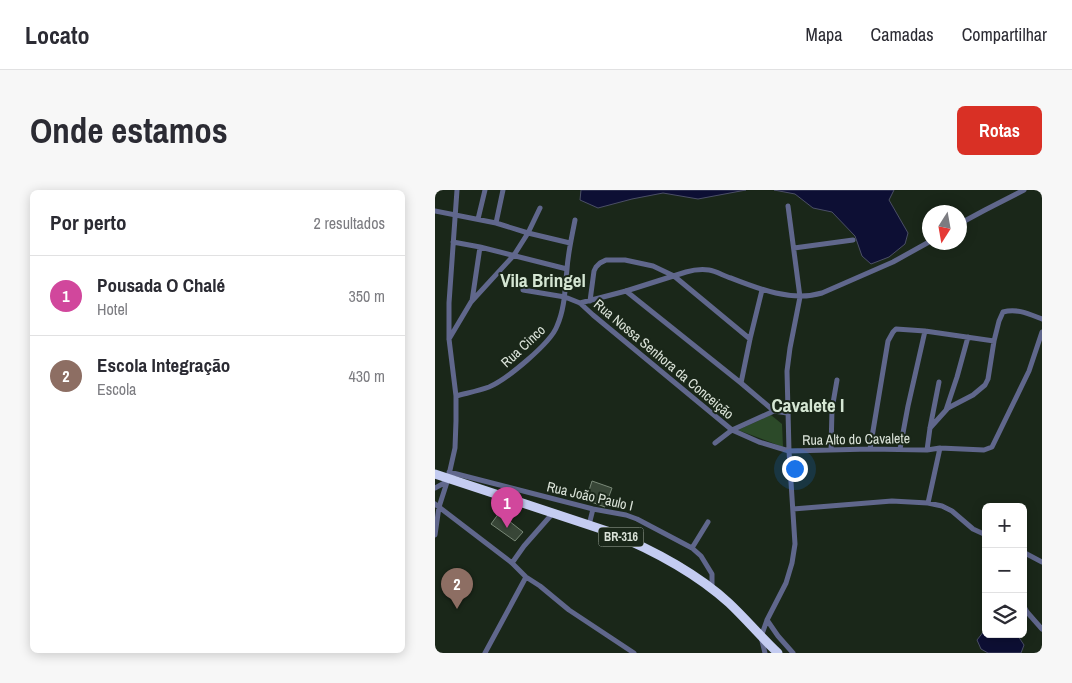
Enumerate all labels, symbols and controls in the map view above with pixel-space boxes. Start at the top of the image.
text: Locato [25,19,90,51]
text: Mapa [806,22,843,47]
text: Camadas [871,22,934,47]
text: Compartilhar [962,22,1047,47]
button: Rotas [957,106,1042,155]
text: Onde estamos [30,107,228,154]
north arrow [922,205,967,250]
text: Por perto [50,208,127,237]
text: 2 resultados [314,212,385,234]
district label: Vila Bringel [500,267,586,293]
text: Pousada O Chalé [97,272,225,298]
text: 1 [62,285,70,307]
text: 350 m [349,285,385,307]
street label: Rua Nossa Senhora da Conceição [590,295,738,423]
text: Hotel [97,298,128,320]
street label: Rua Cinco [497,321,549,371]
text: Escola Integração [97,352,230,378]
text: 2 [62,365,70,387]
text: 430 m [349,365,385,387]
text: Escola [97,378,136,400]
district label: Cavalete I [772,392,844,418]
street label: Rua Alto do Cavalete [802,429,910,449]
your location [782,456,808,482]
street label: Rua João Paulo I [545,477,635,515]
pin: 1 [491,487,523,528]
map controls [982,503,1027,638]
button: + [982,503,1027,548]
road number: BR-316 [599,528,643,547]
button: − [982,548,1027,593]
pin: 2 [441,568,473,609]
button: layers [982,593,1027,638]

